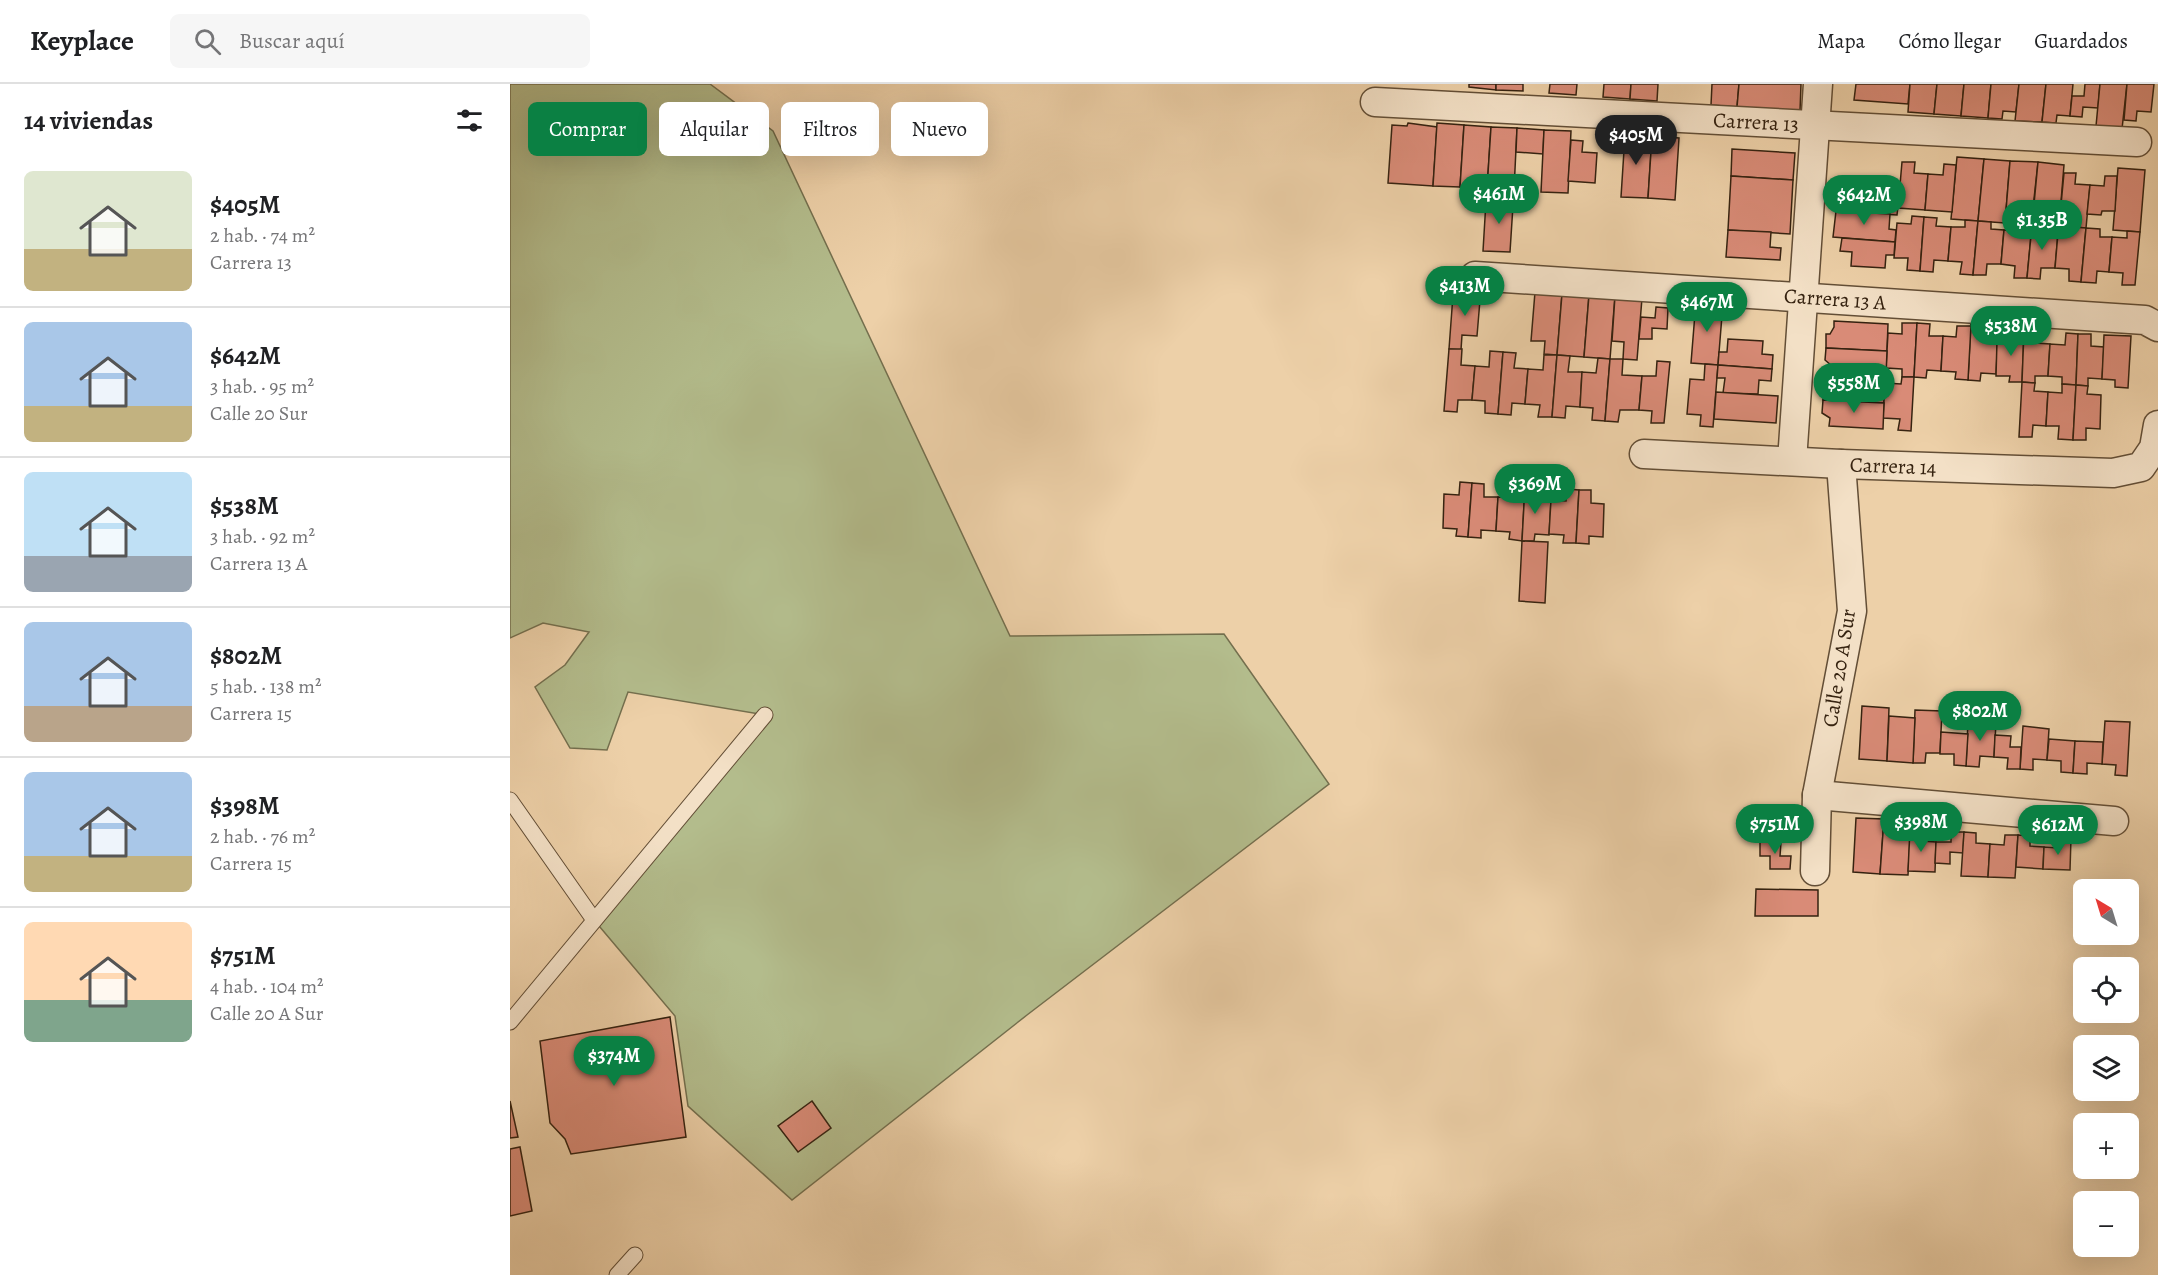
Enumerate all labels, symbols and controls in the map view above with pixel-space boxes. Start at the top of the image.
search box [170,14,590,68]
text: Keyplace [30,22,134,60]
icon: search [191,25,224,58]
text: Buscar aquí [239,26,345,56]
text: Mapa [1817,27,1865,55]
text: Cómo llegar [1898,27,2001,55]
text: Guardados [2034,27,2128,55]
chip: Comprar [528,102,647,156]
chip: Alquilar [659,102,769,156]
chip: Filtros [781,102,879,156]
chip: Nuevo [891,102,988,156]
text: 14 viviendas [24,103,153,138]
icon: filters [453,104,486,137]
street label: Carrera 13 [1712,106,1800,138]
pin: $405M [1594,115,1678,166]
text: $405M [1609,121,1663,148]
pin: $461M [1457,174,1541,225]
pin: $642M [1822,175,1906,226]
text: $461M [1473,180,1525,207]
text: $642M [1837,181,1891,208]
text: $405M [210,187,280,222]
icon: home [72,195,144,267]
pin: $1.35B [1993,200,2091,251]
text: $1.35B [2016,206,2068,233]
text: 2 hab. · 74 m² [210,222,315,249]
text: Carrera 13 [210,249,292,276]
pin: $413M [1423,266,1507,317]
text: $413M [1439,272,1491,299]
street label: Carrera 13 A [1783,281,1888,317]
pin: $467M [1665,282,1749,333]
text: $467M [1680,288,1734,315]
pin: $538M [1969,306,2053,357]
text: $538M [1985,312,2037,339]
text: $642M [210,338,281,373]
icon: home [72,346,144,418]
pin: $558M [1812,363,1896,414]
text: $558M [1828,369,1880,396]
text: 3 hab. · 95 m² [210,373,314,400]
text: Calle 20 Sur [210,400,308,427]
street label: Carrera 14 [1849,450,1937,482]
pin: $369M [1493,464,1577,515]
text: $369M [1508,470,1562,497]
text: $538M [210,488,279,523]
icon: home [72,496,144,568]
text: 3 hab. · 92 m² [210,523,315,550]
text: Carrera 13 A [210,550,307,577]
street label: Calle 20 A Sur [1816,607,1862,729]
text: $802M [210,638,282,673]
icon: home [72,646,144,718]
text: 5 hab. · 138 m² [210,673,322,700]
pin: $802M [1938,691,2022,742]
text: $802M [1952,697,2008,724]
text: Carrera 15 [210,700,292,727]
text: $398M [210,788,280,823]
icon: home [72,796,144,868]
pin: $398M [1879,802,1963,853]
pin: $751M [1733,804,1817,855]
pin: $612M [2016,805,2100,856]
text: $398M [1894,808,1948,835]
text: $751M [1750,810,1800,837]
text: $612M [2032,811,2084,838]
text: 2 hab. · 76 m² [210,823,315,850]
text: Carrera 15 [210,850,292,877]
north arrow [2073,879,2139,945]
map controls [2073,879,2139,1257]
text: $751M [210,938,276,973]
icon: home [72,946,144,1018]
button: locate [2073,957,2139,1023]
text: 4 hab. · 104 m² [210,973,324,1000]
text: Calle 20 A Sur [210,1000,323,1027]
button: layers [2073,1035,2139,1101]
pin: $374M [572,1036,656,1087]
text: $374M [588,1042,640,1069]
button: + [2073,1113,2139,1179]
button: − [2073,1191,2139,1257]

